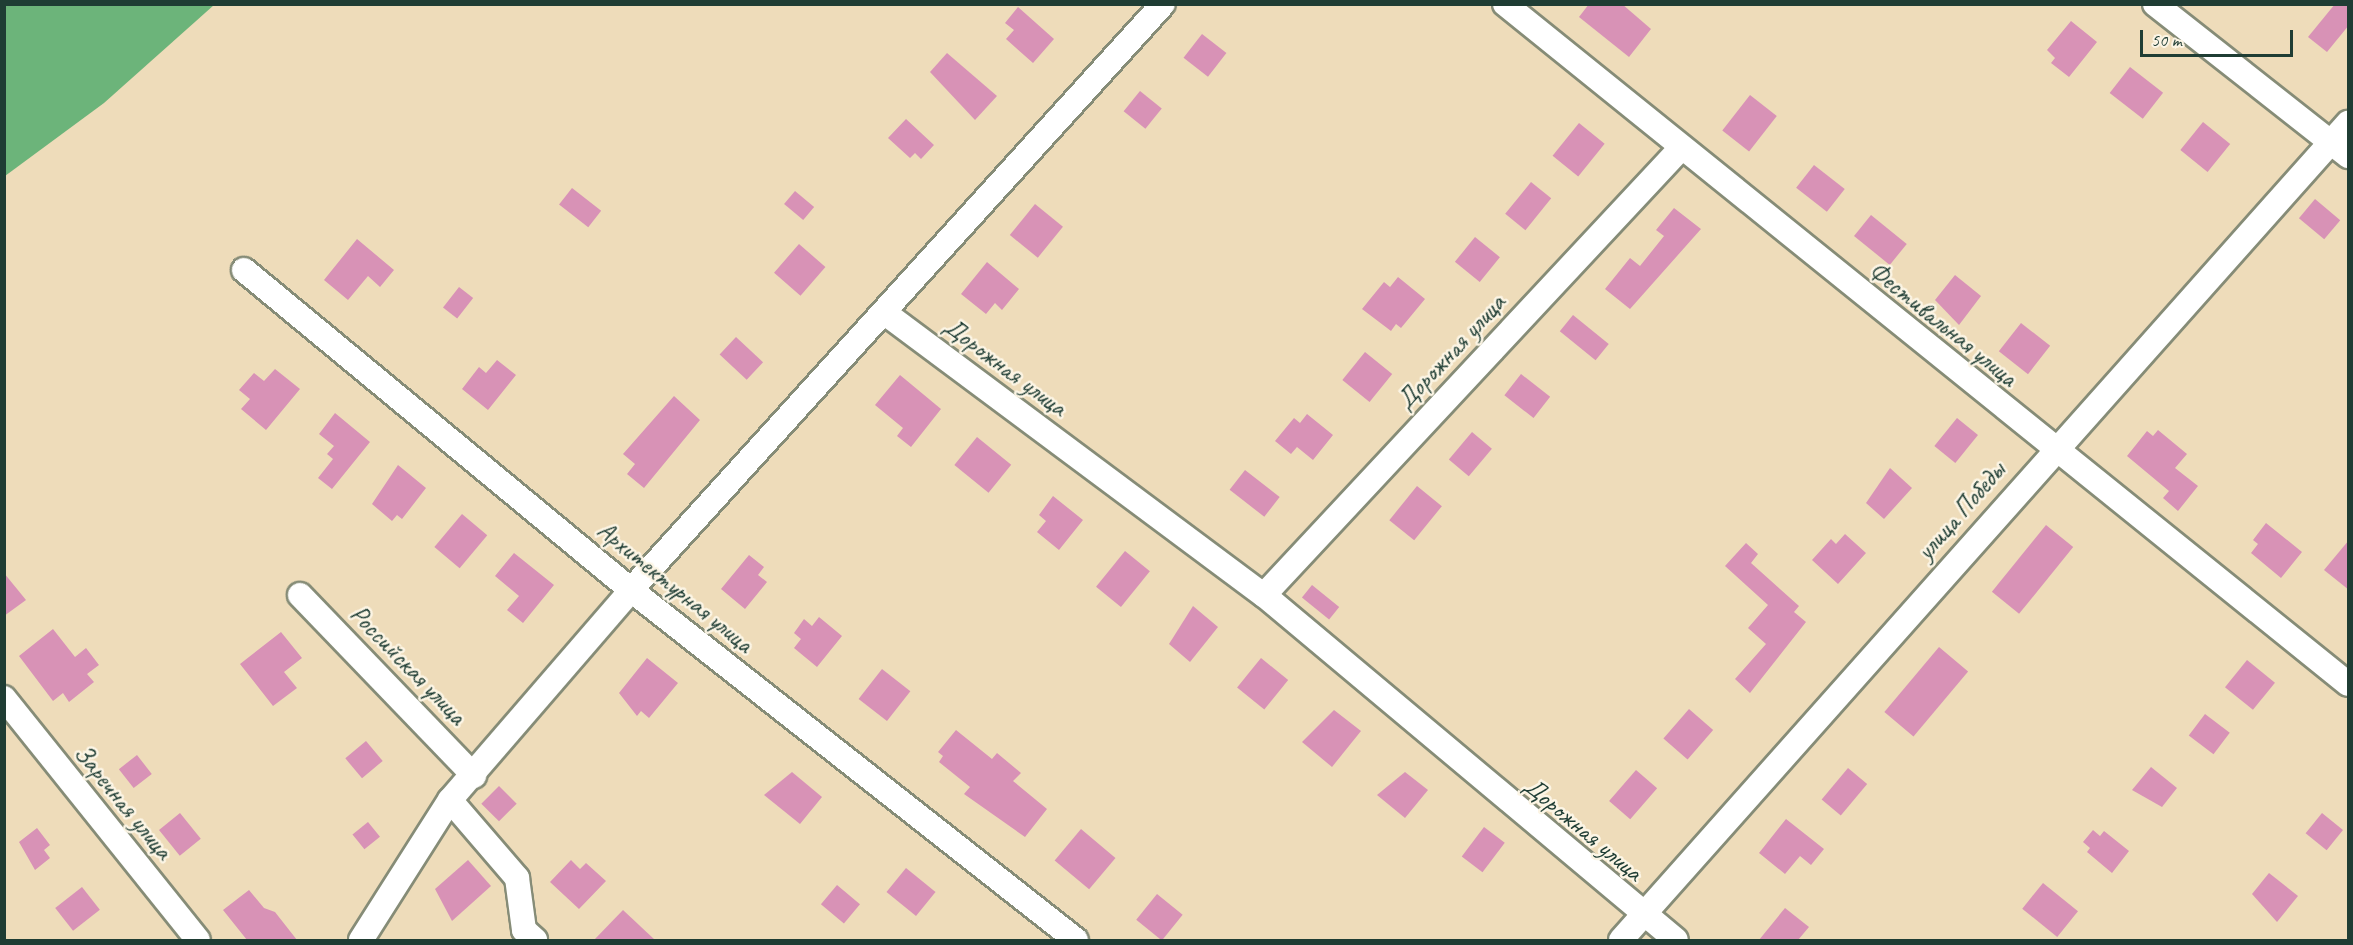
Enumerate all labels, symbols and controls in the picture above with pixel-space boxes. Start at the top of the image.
scale bar [2143,18,2296,56]
text: 50 m [2151,29,2182,51]
street label: Фестивальная улица [1862,254,2024,394]
street label: Дорожная улица [1389,287,1513,417]
street label: Дорожная улица [937,310,1073,424]
street label: улица Победы [1910,456,2012,566]
street label: Архитектурная улица [590,514,760,660]
street label: Российская улица [343,598,473,732]
street label: Заречная улица [67,738,179,866]
street label: Дорожная улица [1517,770,1649,888]

